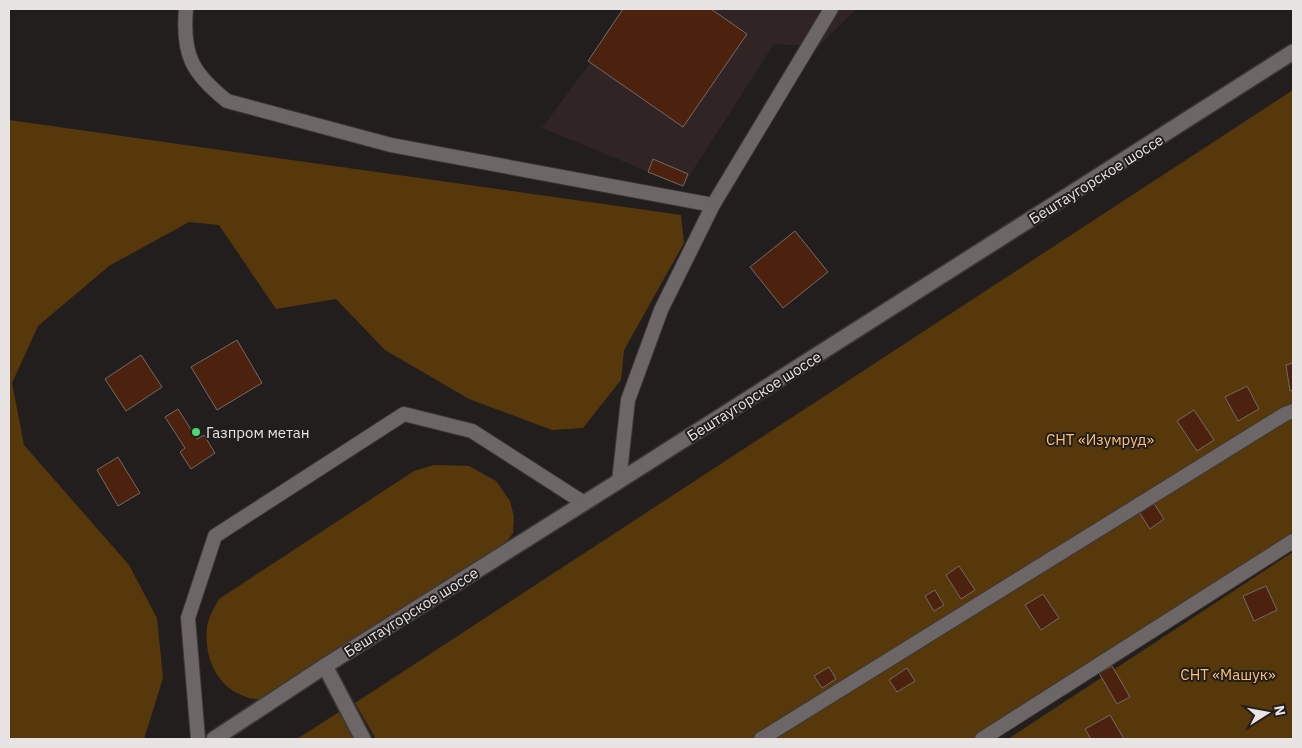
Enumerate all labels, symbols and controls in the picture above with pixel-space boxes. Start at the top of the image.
street label: Бештаугорское шоссе [1025,130,1167,228]
street label: Бештаугорское шоссе [683,347,825,445]
place label: Газпром метан [206,423,310,442]
marker: Газпром метан [190,426,202,438]
park label: СНТ «Изумруд» [1046,430,1154,449]
street label: Бештаугорское шоссе [340,563,482,661]
park label: СНТ «Машук» [1180,665,1276,684]
north arrow [1242,688,1292,738]
text: N [1270,704,1290,717]

